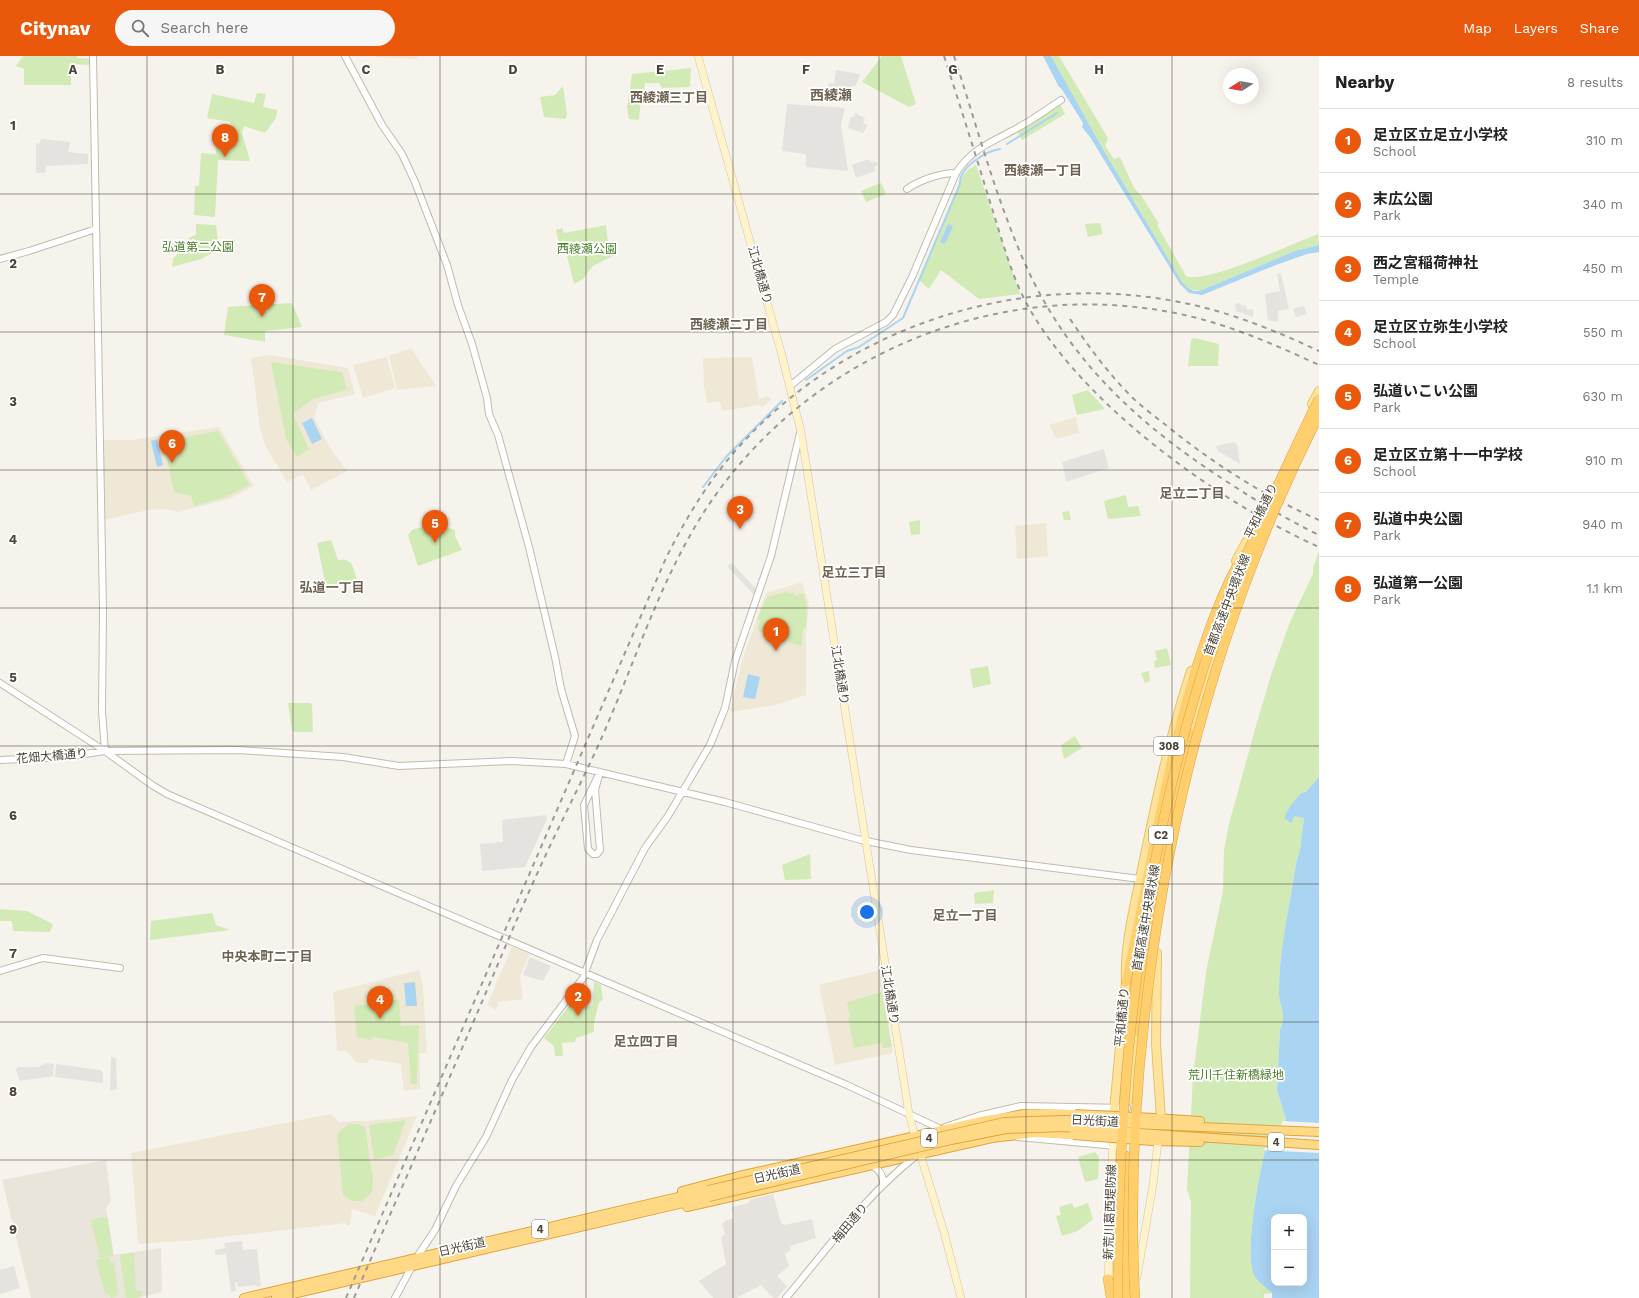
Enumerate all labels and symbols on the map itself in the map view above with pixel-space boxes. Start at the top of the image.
text: A [69,62,78,77]
text: B [216,62,225,77]
text: C [362,62,371,77]
text: D [508,62,518,77]
text: E [656,62,664,77]
text: F [802,62,810,77]
text: G [948,62,958,77]
text: H [1094,62,1104,77]
north arrow [1223,68,1259,104]
district label: 西綾瀬 [810,87,852,103]
district label: 西綾瀬三丁目 [630,90,708,105]
text: 1 [10,118,16,133]
pin: 8 [212,124,238,157]
district label: 西綾瀬一丁目 [1004,163,1082,178]
park label: 弘道第二公園 [162,240,234,254]
park label: 西綾瀬公園 [557,242,617,256]
street label: 江北橋通り [745,244,775,306]
text: 2 [9,256,17,271]
pin: 7 [249,284,275,317]
district label: 西綾瀬二丁目 [690,317,768,332]
text: 3 [9,394,17,409]
pin: 6 [159,430,185,463]
street label: 平和橋通り [1242,481,1280,541]
district label: 足立二丁目 [1159,486,1225,501]
pin: 3 [727,496,753,529]
pin: 5 [422,510,448,543]
text: 4 [9,532,18,547]
street label: 首都高速中央環状線 [1201,552,1253,658]
district label: 足立三丁目 [821,565,887,580]
district label: 弘道一丁目 [299,580,365,595]
pin: 1 [763,618,789,651]
street label: 江北橋通り [828,644,852,706]
text: 5 [9,670,17,685]
road number: 308 [1154,737,1184,755]
street label: 花畑大橋通り [16,746,88,766]
text: 6 [9,808,17,823]
road number: C2 [1149,826,1173,844]
street label: 首都高速中央環状線 [1130,864,1162,972]
your location [857,902,877,922]
district label: 足立一丁目 [932,908,998,923]
text: 7 [9,946,17,961]
district label: 中央本町二丁目 [221,949,313,964]
street label: 江北橋通り [878,964,902,1026]
pin: 2 [565,983,591,1016]
pin: 4 [367,986,393,1019]
street label: 平和橋通り [1112,986,1132,1048]
district label: 足立四丁目 [613,1034,679,1049]
park label: 荒川千住新橋緑地 [1188,1068,1284,1082]
text: 8 [9,1084,17,1099]
street label: 日光街道 [1071,1113,1119,1129]
road number: 4 [921,1129,937,1147]
road number: 4 [1268,1133,1284,1151]
street label: 日光街道 [752,1162,802,1186]
street label: 新荒川葛西堤防線 [1101,1164,1119,1260]
street label: 梅田通り [829,1200,871,1246]
road number: 4 [532,1220,548,1238]
text: 9 [9,1222,17,1237]
street label: 日光街道 [437,1235,487,1259]

